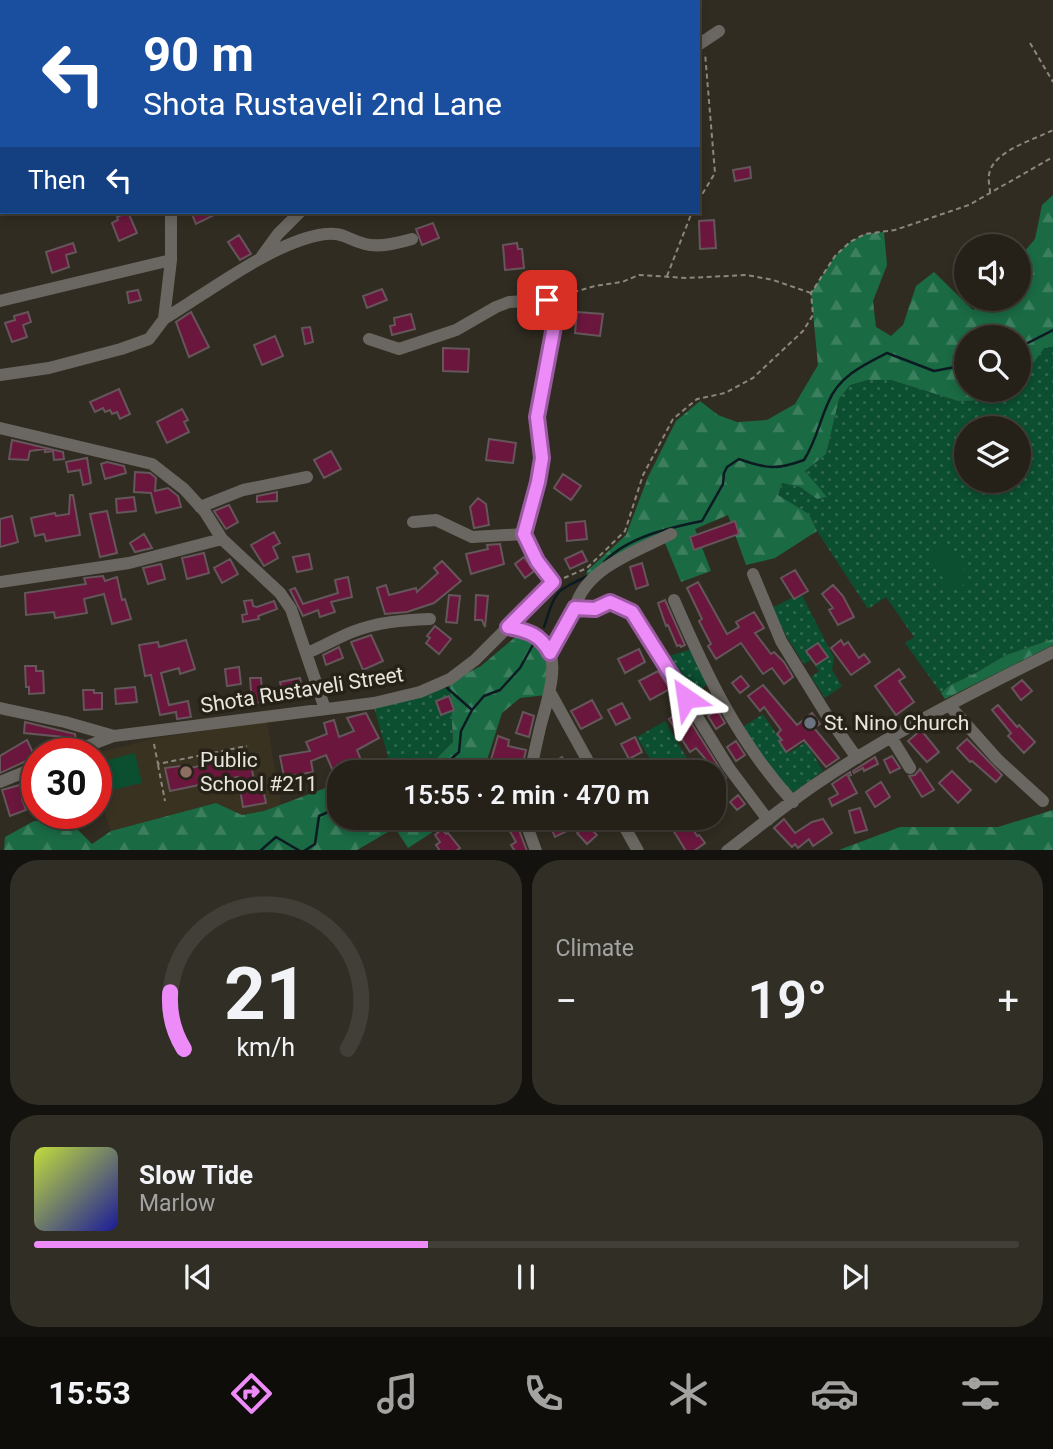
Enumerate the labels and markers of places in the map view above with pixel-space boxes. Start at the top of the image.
pin [517,270,577,330]
place label: St. Nino Church [824,711,969,735]
marker: St. Nino Church [802,715,818,731]
place label: Public School #211 [200,748,318,796]
marker: Public School #211 [178,764,194,780]

